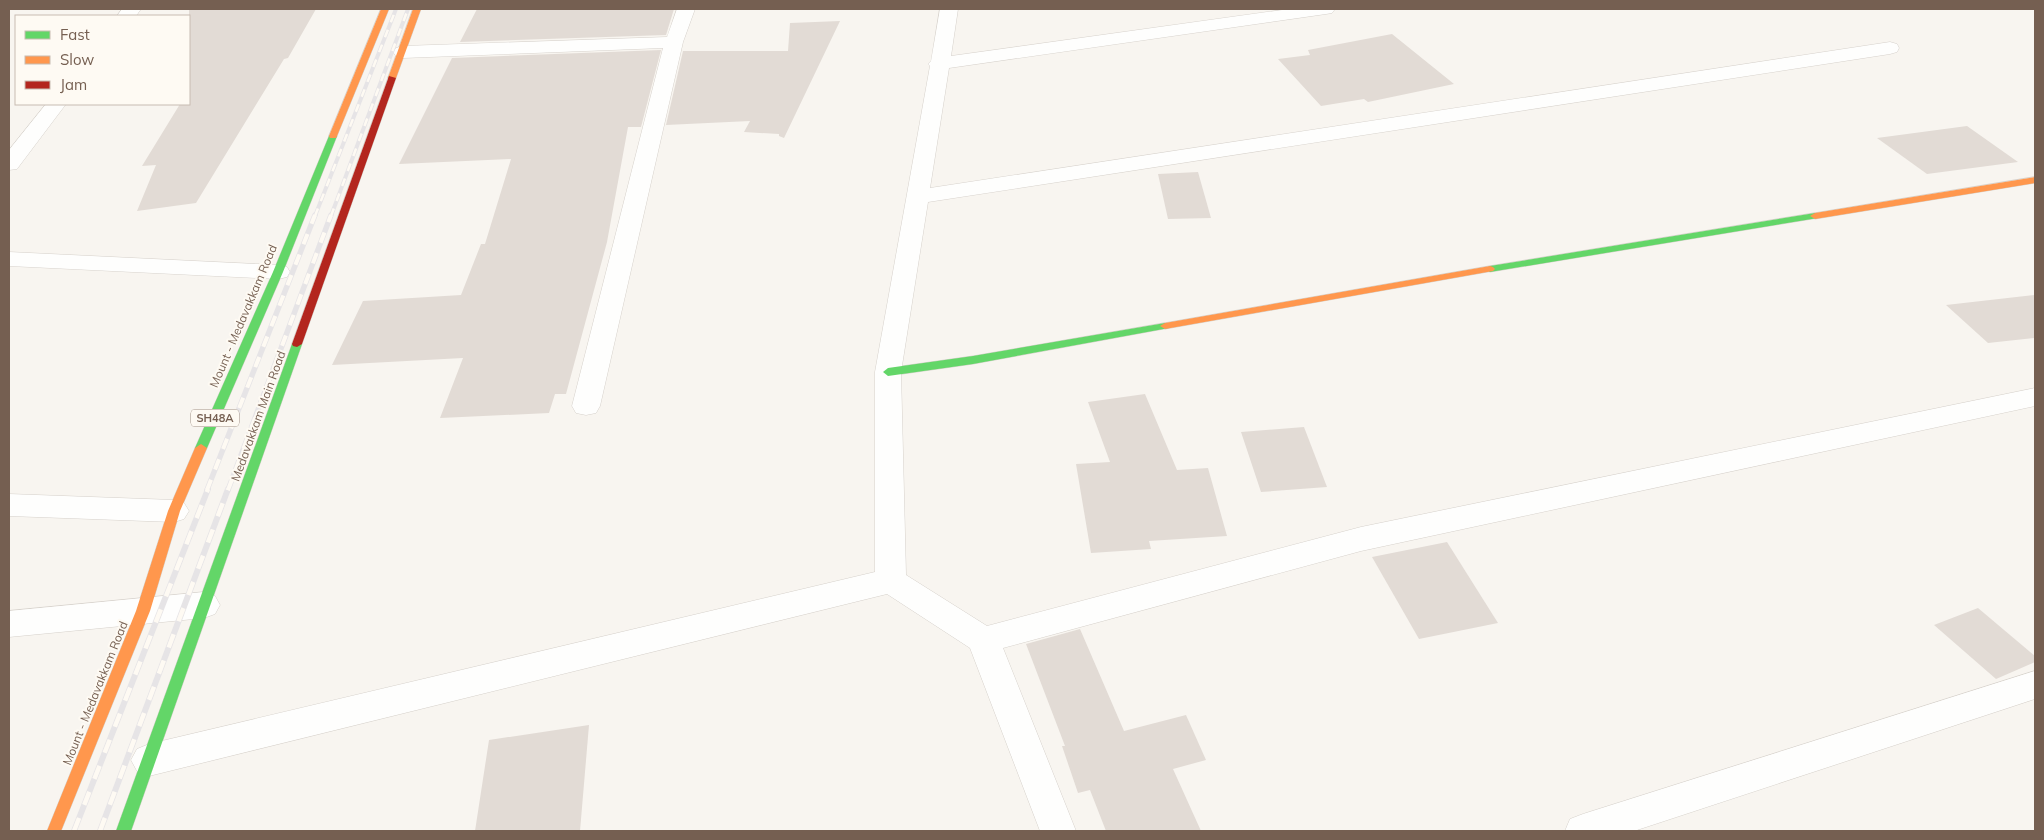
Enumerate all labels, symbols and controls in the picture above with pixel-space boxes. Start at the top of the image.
legend [15,15,190,105]
text: Fast [60,25,90,44]
text: Slow [60,50,94,69]
text: Jam [60,75,87,94]
street label: Mount - Medavakkam Road [206,242,280,390]
street label: Medavakkam Main Road [227,349,289,483]
road number: SH48A [191,409,239,426]
street label: Mount - Medavakkam Road [59,619,131,767]

